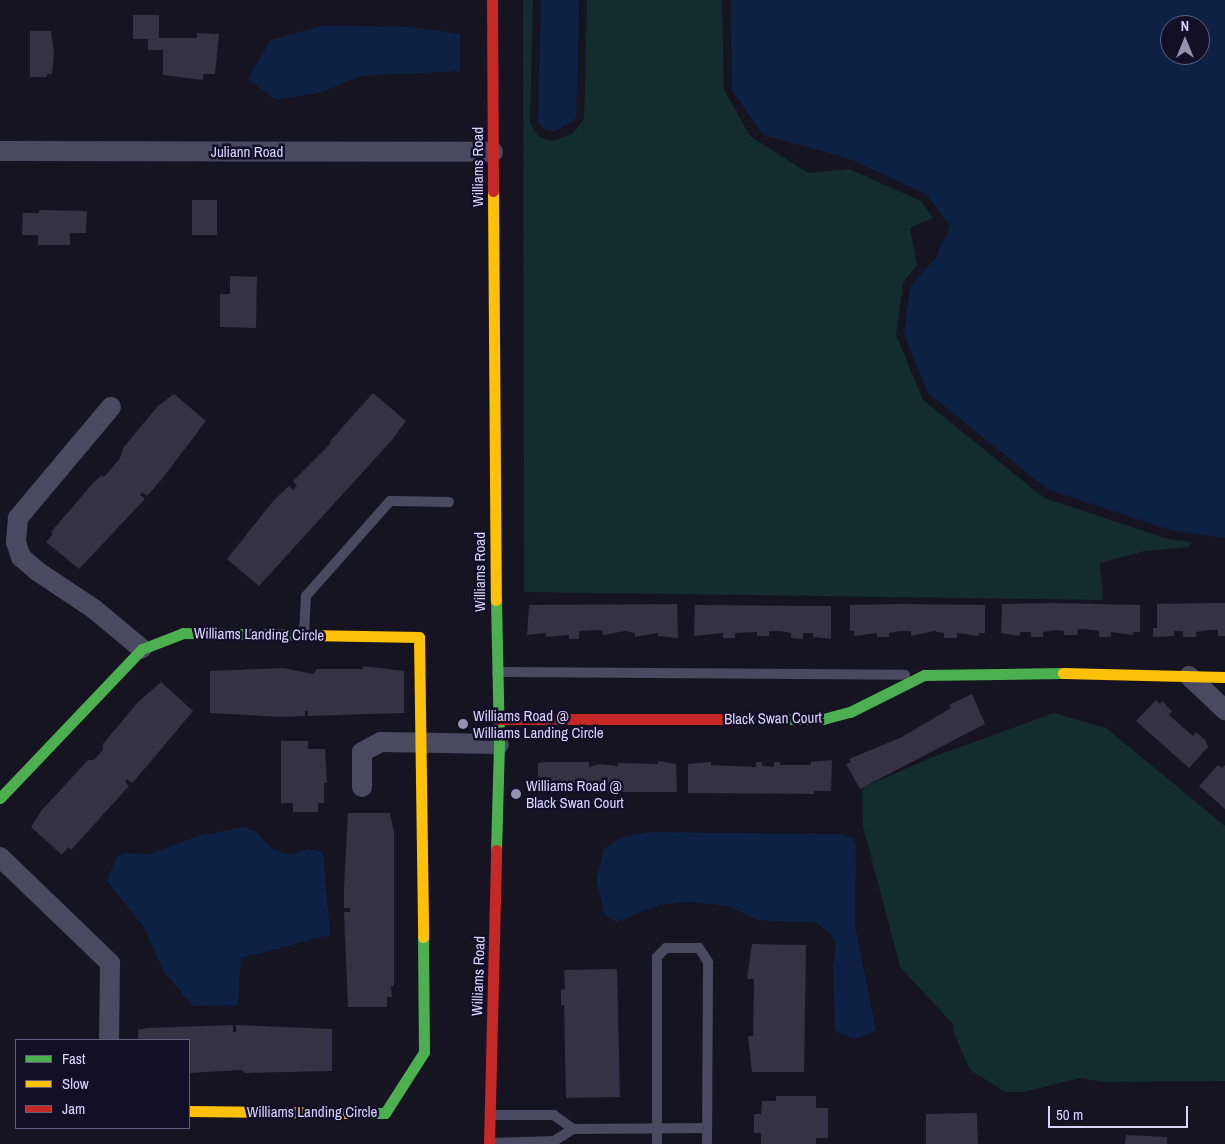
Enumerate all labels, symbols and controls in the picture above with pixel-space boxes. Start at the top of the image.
north arrow [1160,15,1210,65]
text: N [1181,17,1189,35]
street label: Williams Road [469,127,487,207]
street label: Juliann Road [211,143,283,161]
street label: Williams Road [471,532,489,612]
street label: Williams Landing Circle [194,624,324,644]
place label: Williams Road @ Williams Landing Circle [473,706,604,741]
street label: Black Swan Court [724,708,822,728]
marker: Williams Road @ Williams Landing Circle [457,718,469,730]
place label: Williams Road @ Black Swan Court [526,776,624,811]
marker: Williams Road @ Black Swan Court [510,788,522,800]
street label: Williams Road [468,936,488,1016]
legend [15,1039,190,1129]
text: Fast [62,1048,85,1069]
text: Slow [62,1073,89,1094]
scale bar [1050,1096,1190,1128]
text: Jam [62,1098,85,1119]
street label: Williams Landing Circle [247,1103,377,1121]
text: 50 m [1056,1104,1083,1125]

